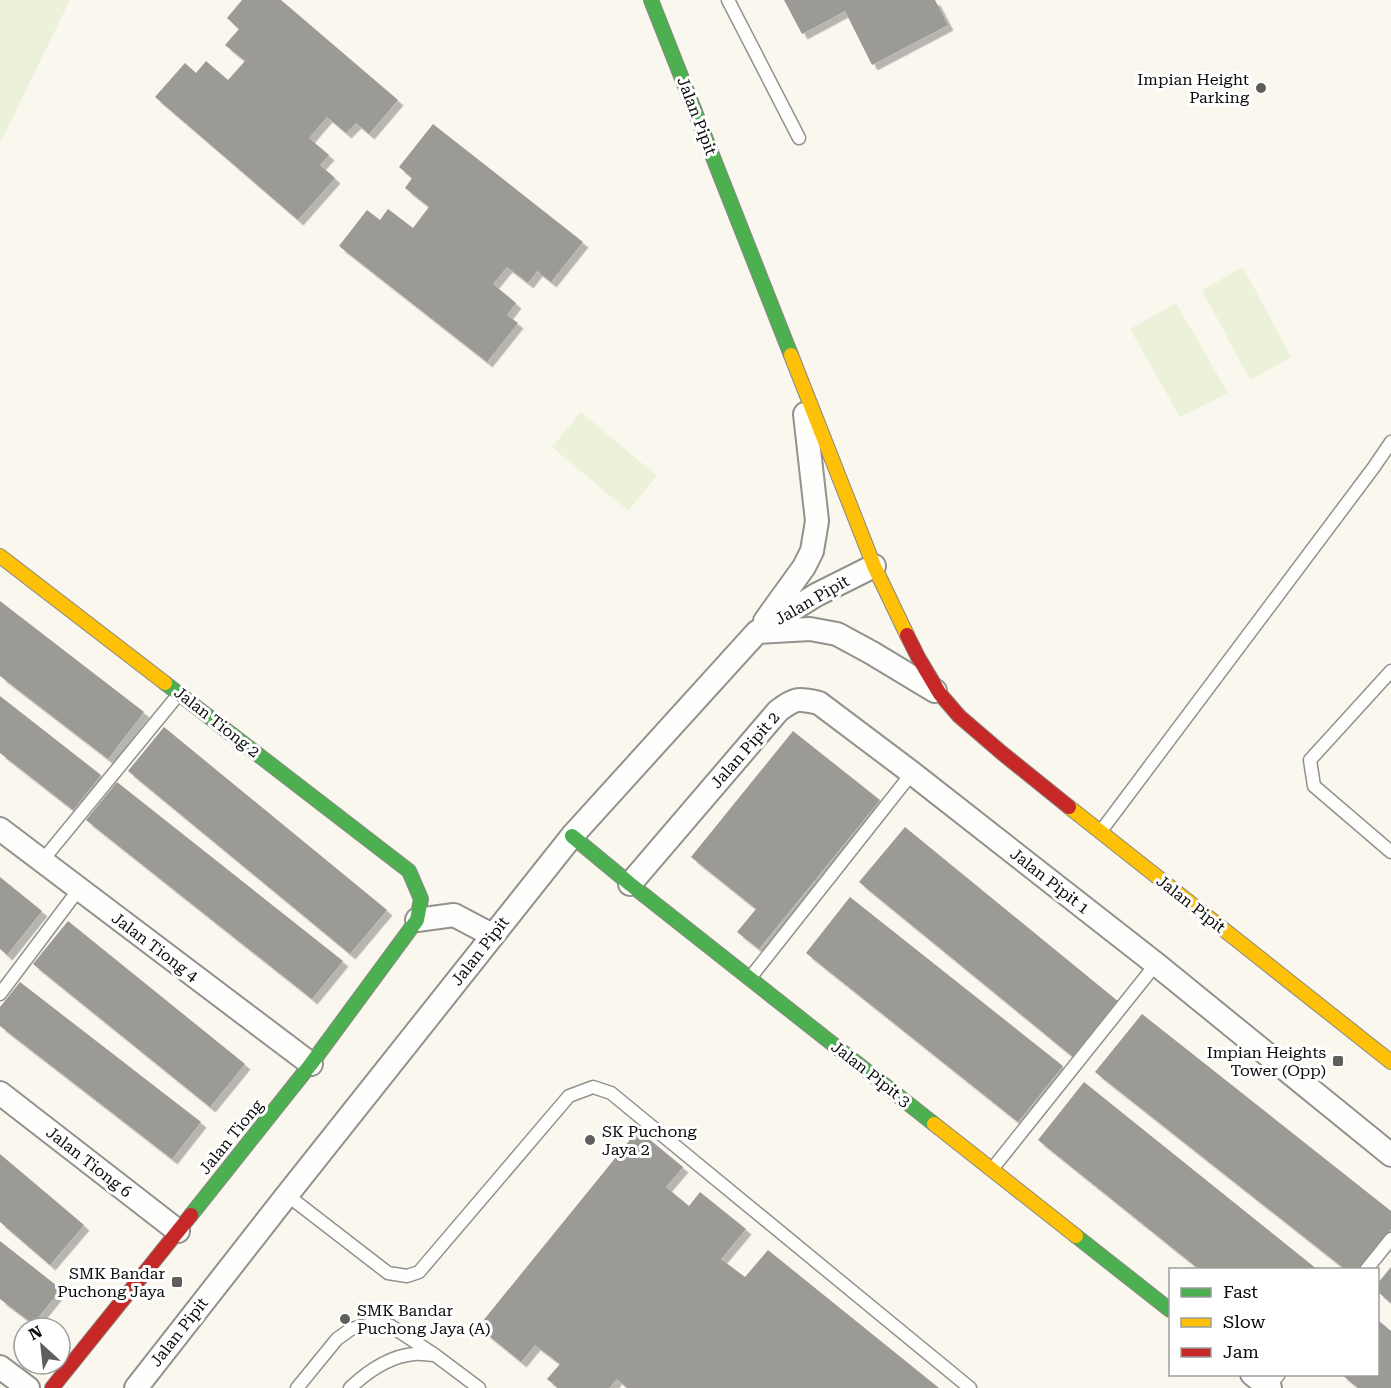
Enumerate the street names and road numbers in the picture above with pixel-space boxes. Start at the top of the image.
street label: Jalan Pipit [673,74,721,158]
street label: Jalan Pipit [772,571,852,629]
street label: Jalan Tiong 2 [170,683,264,761]
street label: Jalan Pipit 2 [707,708,783,792]
street label: Jalan Pipit 1 [1007,844,1093,918]
street label: Jalan Pipit [1153,871,1229,937]
street label: Jalan Tiong 4 [108,908,202,986]
street label: Jalan Pipit [447,913,513,989]
street label: Jalan Pipit 3 [828,1037,914,1111]
street label: Jalan Tiong [195,1095,267,1178]
street label: Jalan Tiong 6 [42,1123,136,1201]
street label: Jalan Pipit [146,1294,212,1370]

